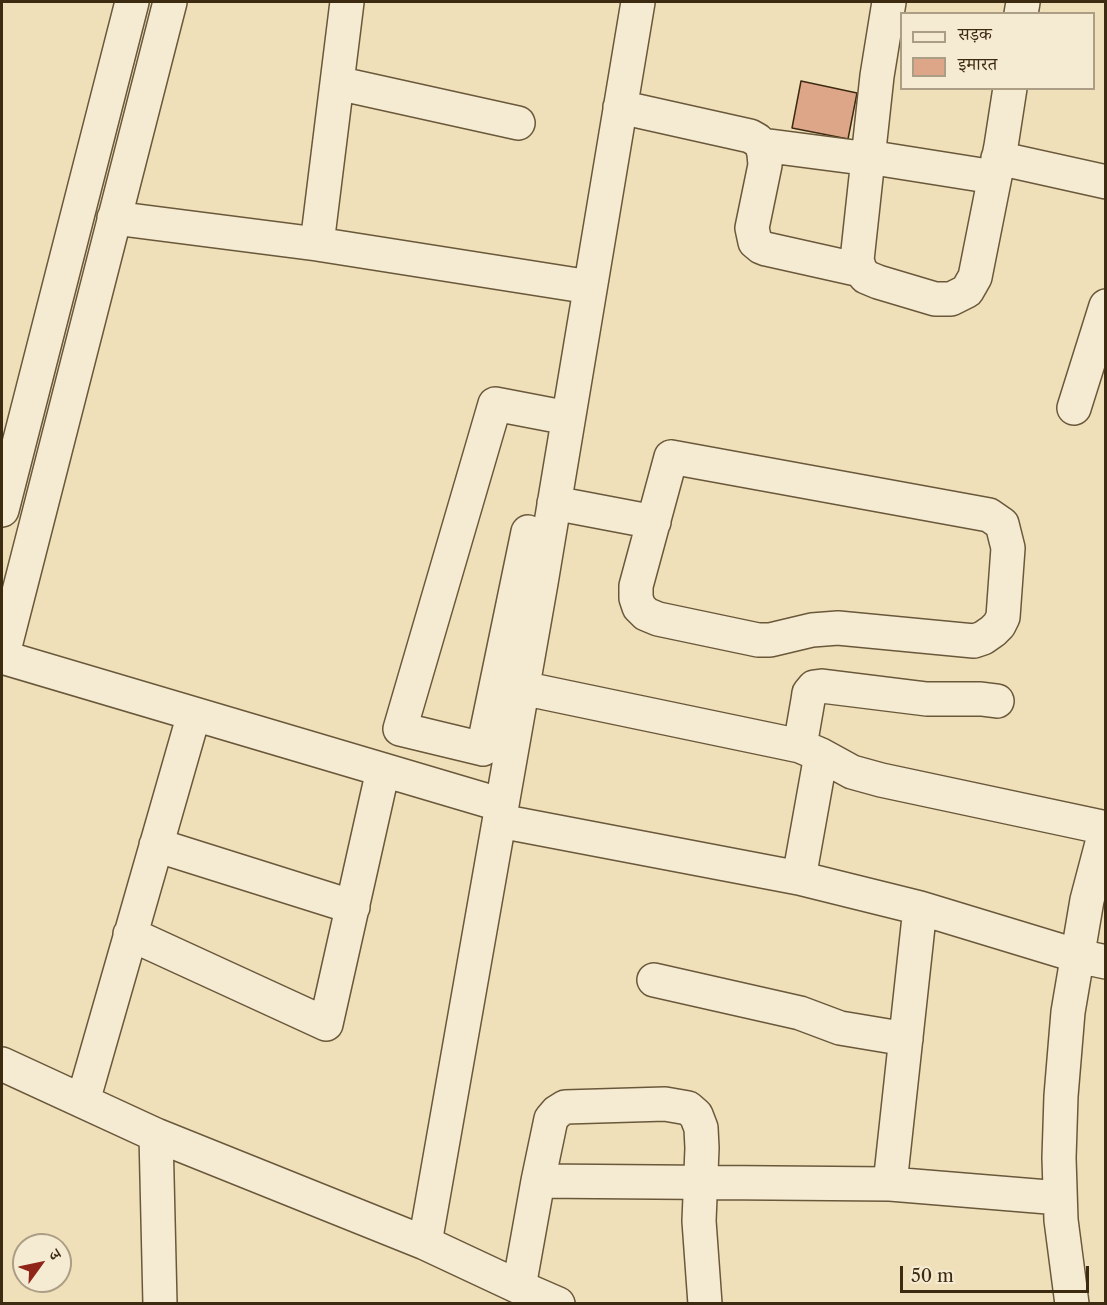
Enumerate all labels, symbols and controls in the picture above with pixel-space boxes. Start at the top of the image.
legend [900,12,1095,90]
text: सड़क [958,23,992,45]
text: इमारत [958,53,997,75]
north arrow [12,1233,72,1293]
text: उ [45,1245,66,1263]
scale bar [903,1254,1092,1292]
text: 50 m [911,1265,954,1287]

